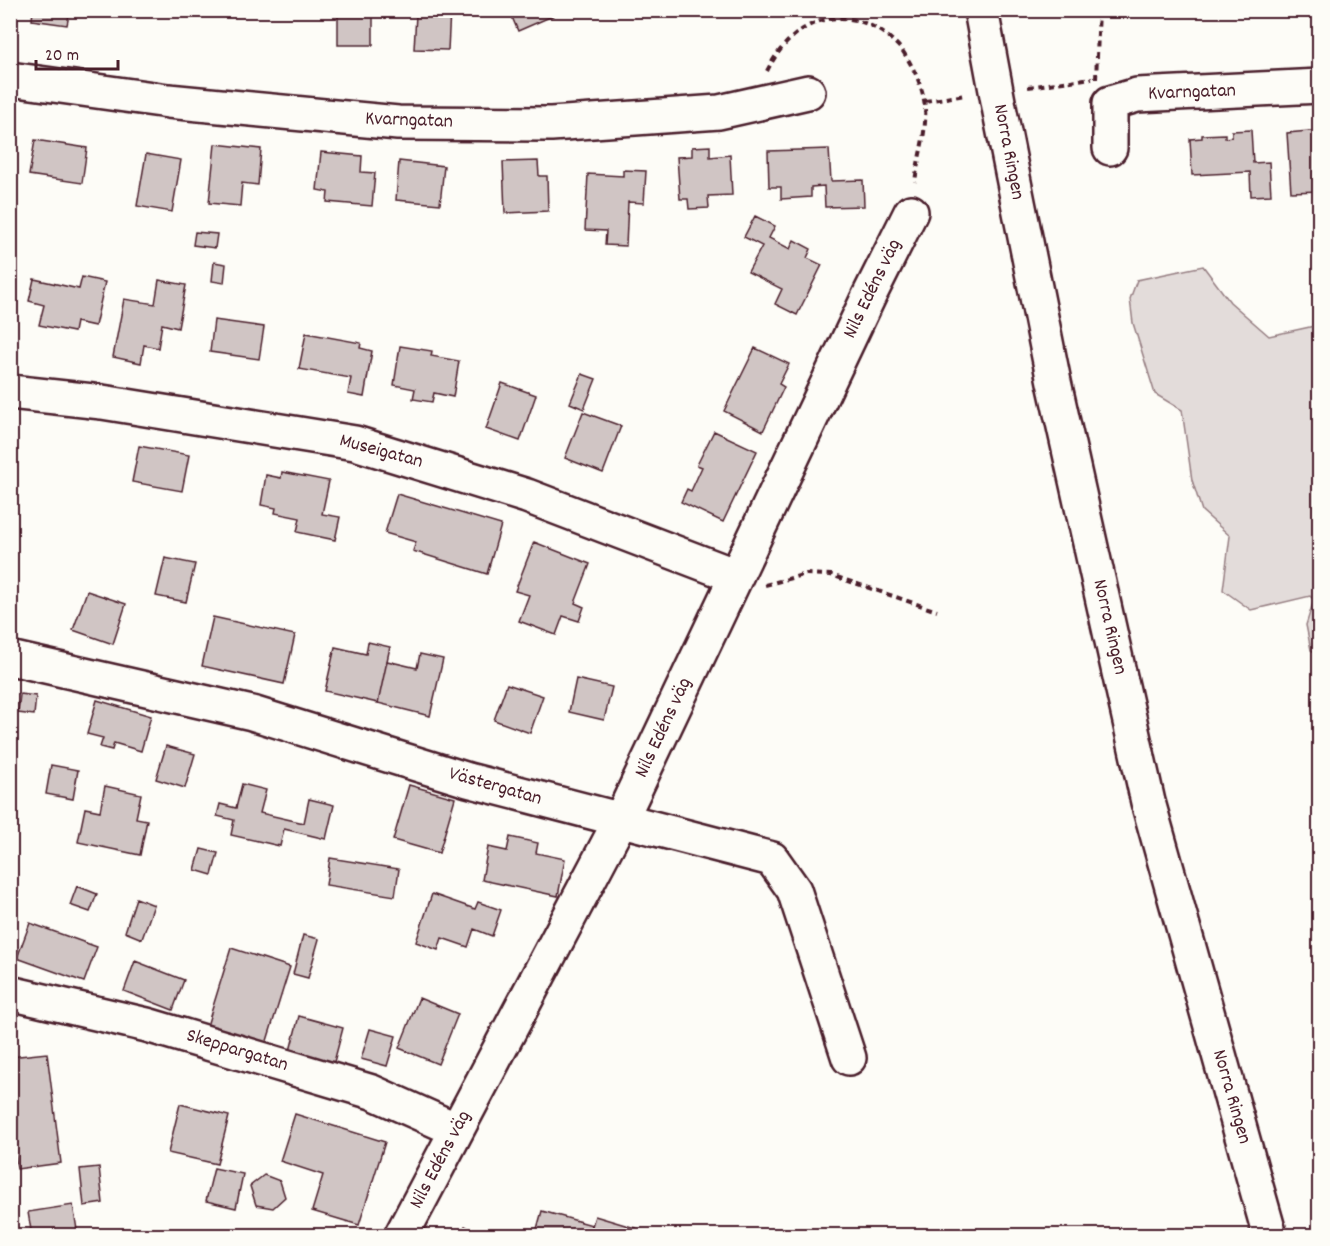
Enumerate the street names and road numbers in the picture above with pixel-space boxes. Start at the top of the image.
street label: Kvarngatan [1148,77,1236,109]
street label: Norra Ringen [985,102,1031,202]
street label: Kvarngatan [365,105,453,137]
street label: Nils Edéns väg [837,234,909,344]
street label: Museigatan [336,427,426,477]
street label: Norra Ringen [1084,577,1134,677]
street label: Nils Edéns väg [629,673,699,783]
street label: Västergatan [445,760,545,814]
street label: Skeppargatan [183,1022,291,1080]
street label: Norra Ringen [1204,1047,1258,1147]
street label: Nils Edéns väg [403,1106,479,1214]

